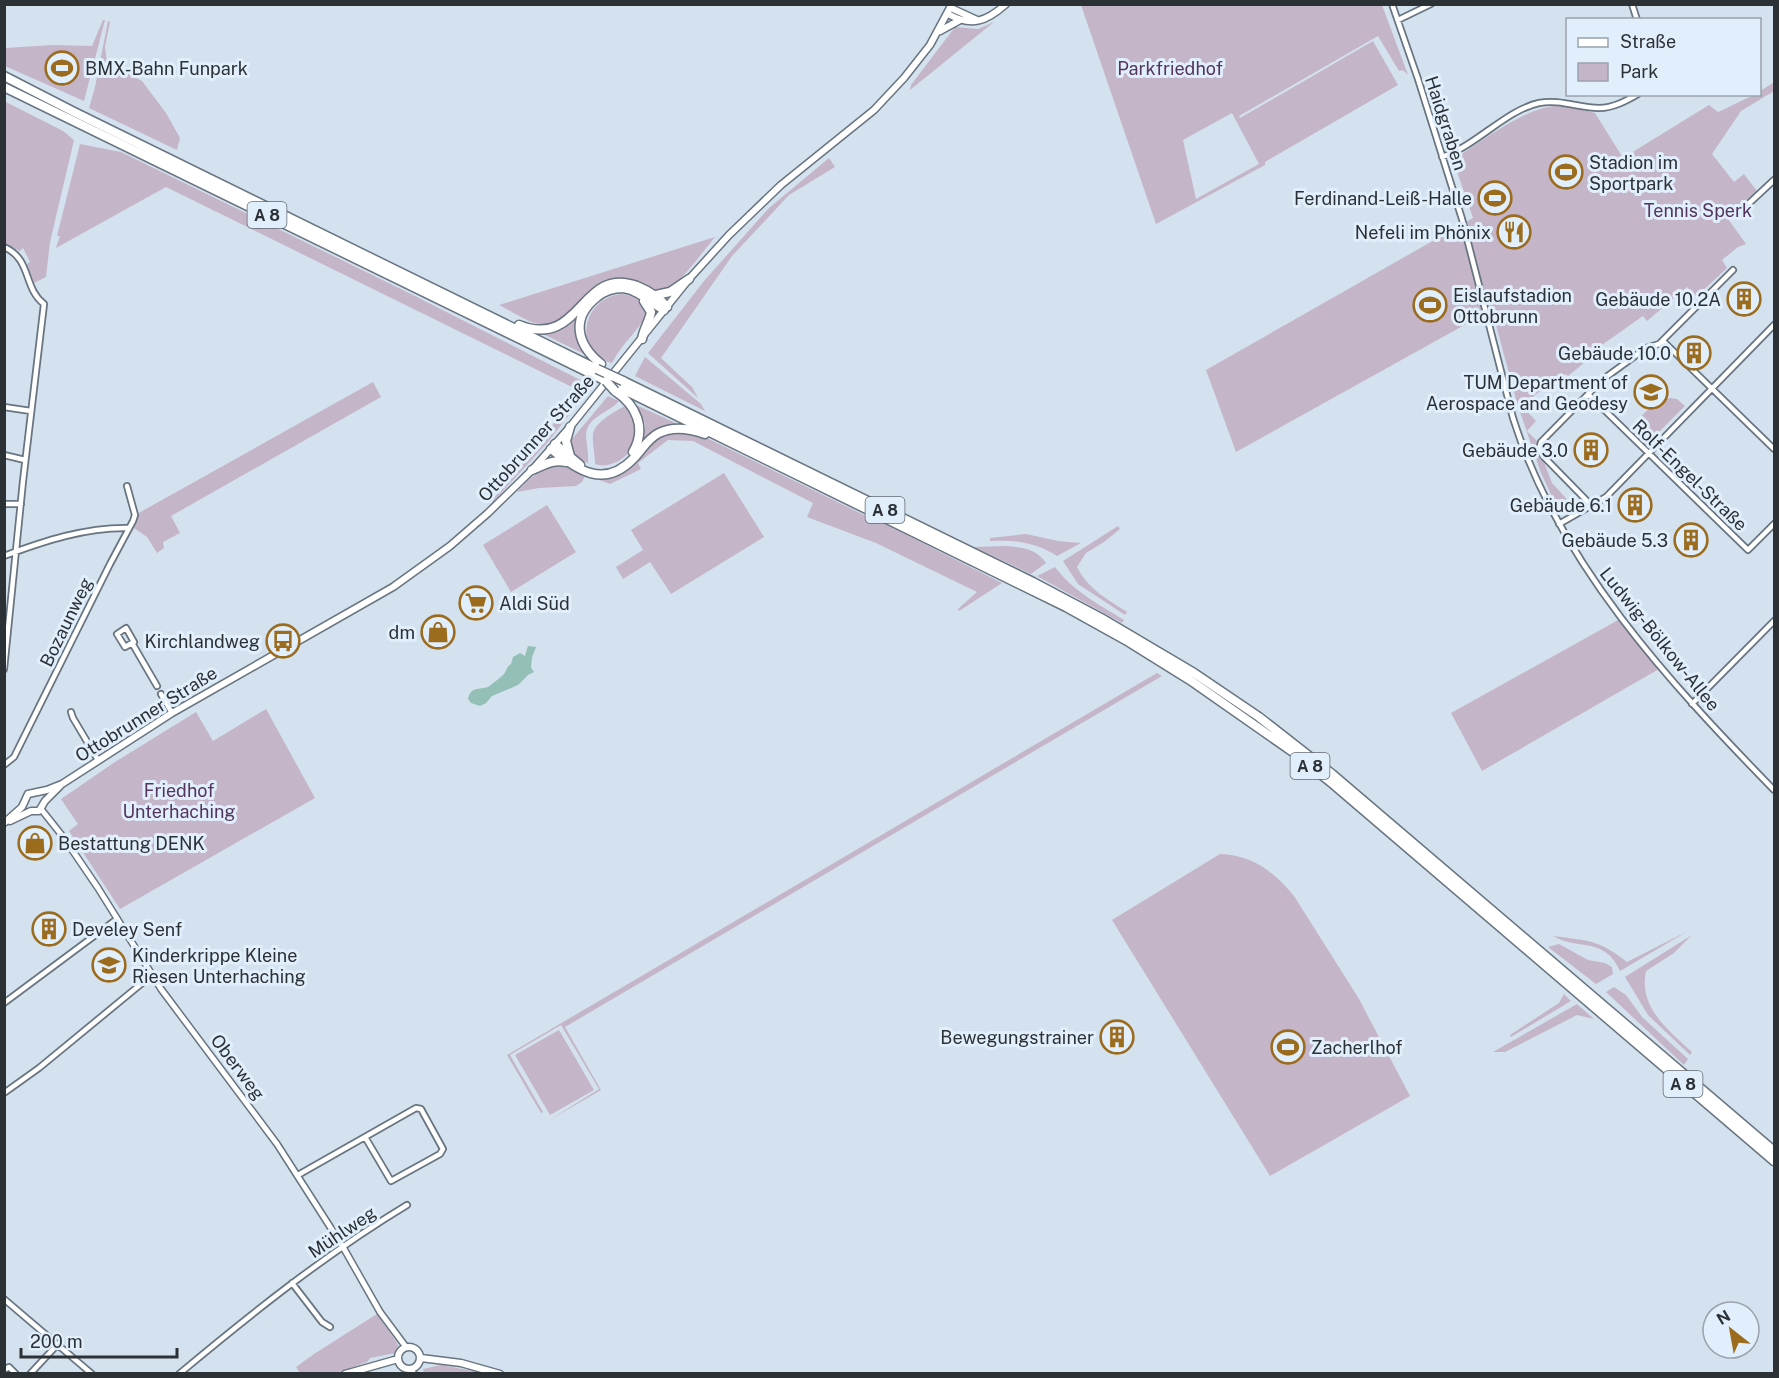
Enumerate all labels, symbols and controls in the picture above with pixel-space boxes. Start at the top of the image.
legend [1566,18,1761,96]
text: Straße [1620,31,1676,52]
sports icon: BMX-Bahn Funpark [44,50,80,86]
place label: BMX-Bahn Funpark [85,58,248,79]
park label: Parkfriedhof [1117,58,1223,79]
text: Park [1620,61,1658,82]
street label: Haidgraben [1421,73,1471,173]
place label: Stadion im Sportpark [1589,152,1678,194]
sports icon: Stadion im Sportpark [1548,154,1584,190]
sports icon: Ferdinand-Leiß-Halle [1477,180,1513,216]
place label: Ferdinand-Leiß-Halle [1294,188,1472,209]
park label: Tennis Sperk [1644,200,1752,221]
road number: A 8 [248,202,286,228]
restaurant icon: Nefeli im Phönix [1496,214,1532,250]
place label: Nefeli im Phönix [1355,222,1491,243]
building icon: Gebäude 10.2A [1726,281,1762,317]
place label: Eislaufstadion Ottobrunn [1453,285,1572,327]
sports icon: Eislaufstadion Ottobrunn [1412,287,1448,323]
place label: Gebäude 10.2A [1595,289,1721,310]
building icon: Gebäude 10.0 [1676,335,1712,371]
place label: Gebäude 10.0 [1558,343,1671,364]
street label: Ottobrunner Straße [474,370,598,506]
place label: TUM Department of Aerospace and Geodesy [1426,372,1628,414]
school or university icon: TUM Department of Aerospace and Geodesy [1633,374,1669,410]
street label: Rolf-Engel-Straße [1628,415,1752,535]
building icon: Gebäude 3.0 [1573,432,1609,468]
place label: Gebäude 3.0 [1462,440,1568,461]
building icon: Gebäude 6.1 [1617,487,1653,523]
place label: Gebäude 6.1 [1510,495,1612,516]
road number: A 8 [866,497,904,523]
building icon: Gebäude 5.3 [1673,522,1709,558]
place label: Gebäude 5.3 [1561,530,1668,551]
street label: Ludwig-Bölkow-Allee [1596,563,1724,715]
street label: Bozaunweg [35,574,97,670]
supermarket icon: Aldi Süd [458,585,494,621]
place label: Aldi Süd [499,593,570,614]
shop icon: dm [420,614,456,650]
place label: dm [389,622,415,643]
bus stop icon: Kirchlandweg [265,623,301,659]
place label: Kirchlandweg [145,631,260,652]
street label: Ottobrunner Straße [71,662,221,766]
road number: A 8 [1290,753,1330,779]
park label: Friedhof Unterhaching [122,780,236,822]
shop icon: Bestattung DENK [17,825,53,861]
place label: Bestattung DENK [58,833,205,854]
building icon: Develey Senf [31,911,67,947]
place label: Develey Senf [72,919,182,940]
place label: Kinderkrippe Kleine Riesen Unterhaching [132,945,306,987]
school or university icon: Kinderkrippe Kleine Riesen Unterhaching [91,947,127,983]
building icon: Bewegungstrainer [1099,1019,1135,1055]
place label: Bewegungstrainer [940,1027,1094,1048]
sports icon: Zacherlhof [1270,1029,1306,1065]
street label: Oberweg [207,1030,269,1104]
place label: Zacherlhof [1311,1037,1402,1058]
road number: A 8 [1664,1071,1702,1097]
street label: Mühlweg [304,1202,380,1262]
north arrow [1701,1300,1761,1360]
text: N [1713,1306,1734,1329]
scale bar [21,1321,177,1359]
text: 200 m [30,1331,83,1352]

